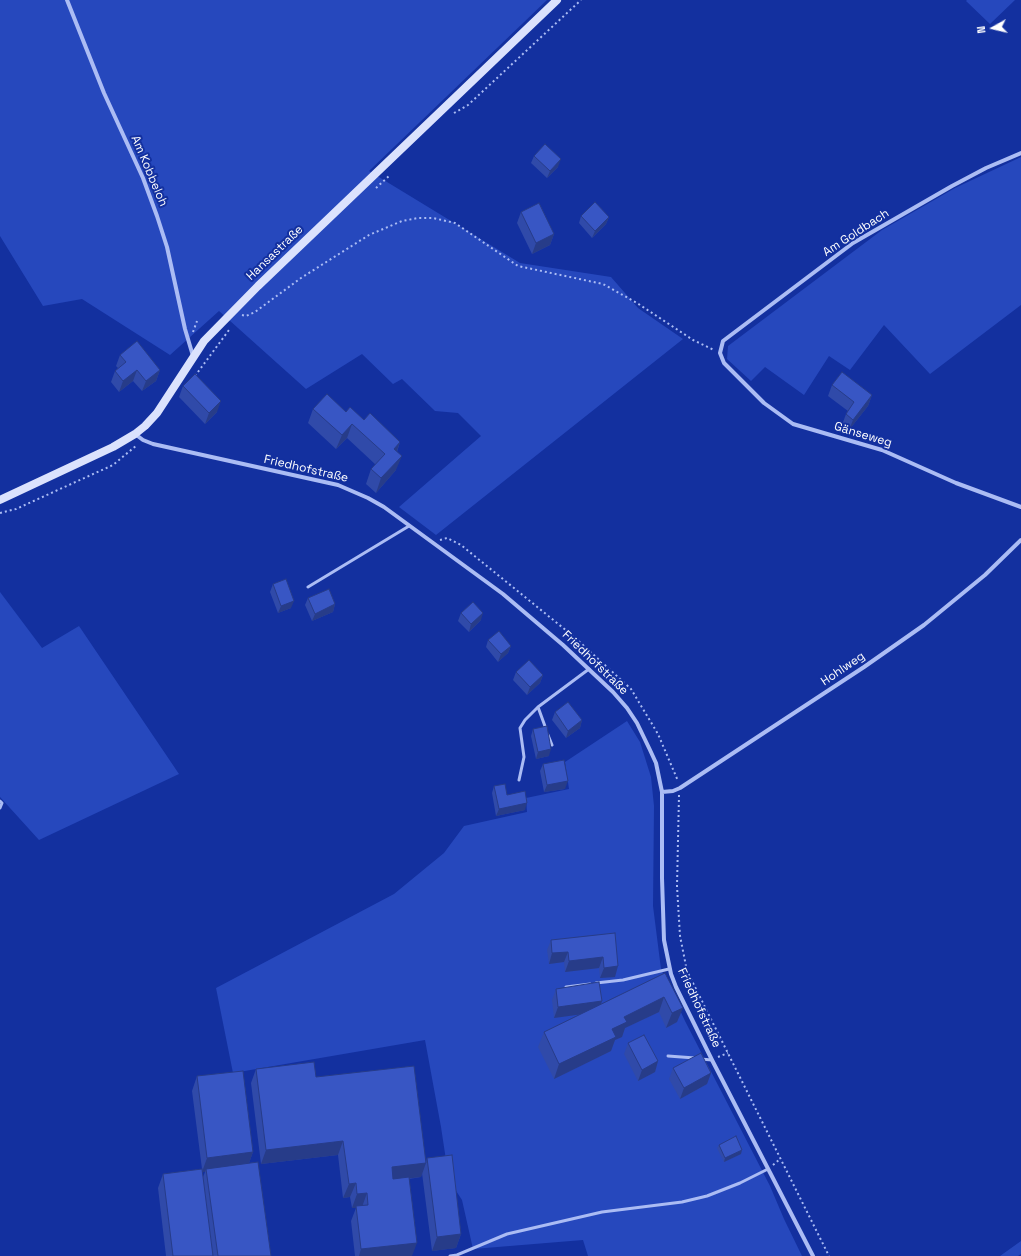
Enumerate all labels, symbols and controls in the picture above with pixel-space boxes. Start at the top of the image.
north arrow [973,8,1013,48]
text: N [974,25,989,34]
street label: Am Kobbeloh [128,133,170,209]
street label: Am Goldbach [820,206,892,260]
street label: Hansastraße [244,223,306,283]
street label: Gänseweg [832,419,894,451]
street label: Friedhofstraße [262,452,350,486]
street label: Friedhofstraße [559,628,631,698]
street label: Hohlweg [818,649,868,689]
street label: Friedhofstraße [674,966,724,1050]

